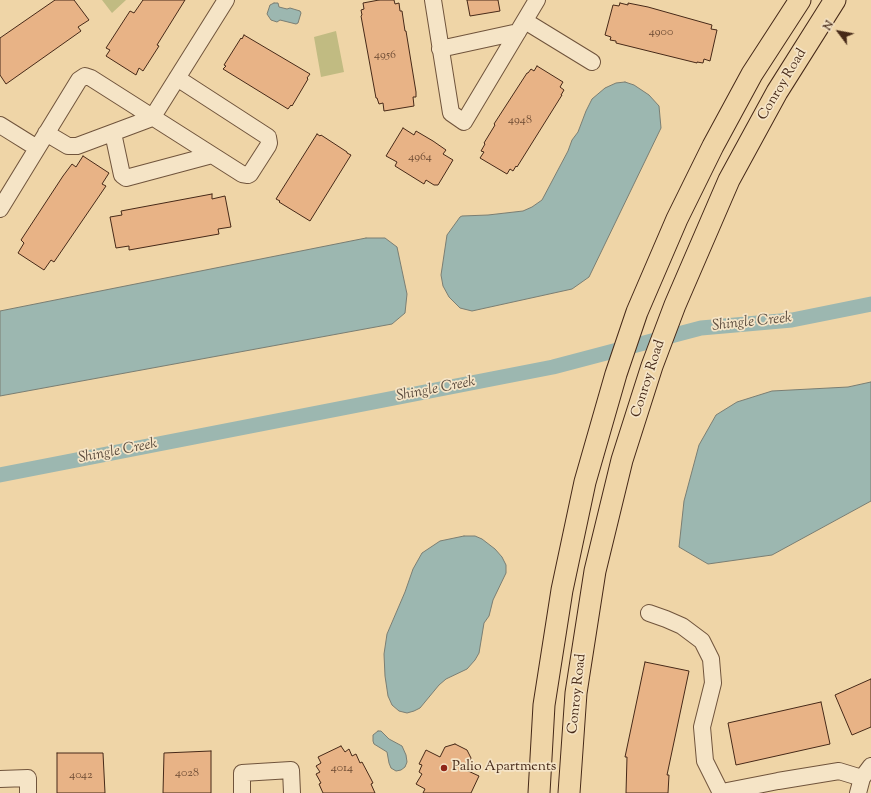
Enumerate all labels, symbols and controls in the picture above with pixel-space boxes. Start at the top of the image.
north arrow [819,12,859,52]
text: N [820,18,838,34]
house number: 4900 [649,26,673,40]
street label: Conroy Road [755,46,811,124]
house number: 4956 [374,49,396,63]
house number: 4948 [508,114,532,128]
house number: 4964 [408,151,432,165]
water label: Shingle Creek [711,310,793,336]
street label: Conroy Road [629,338,669,420]
water label: Shingle Creek [395,374,477,406]
water label: Shingle Creek [77,436,159,468]
street label: Conroy Road [565,653,591,735]
place label: Palio Apartments [452,760,556,776]
house number: 4014 [331,762,353,776]
marker: Palio Apartments [439,763,449,773]
house number: 4028 [175,767,199,781]
house number: 4042 [69,769,93,783]

